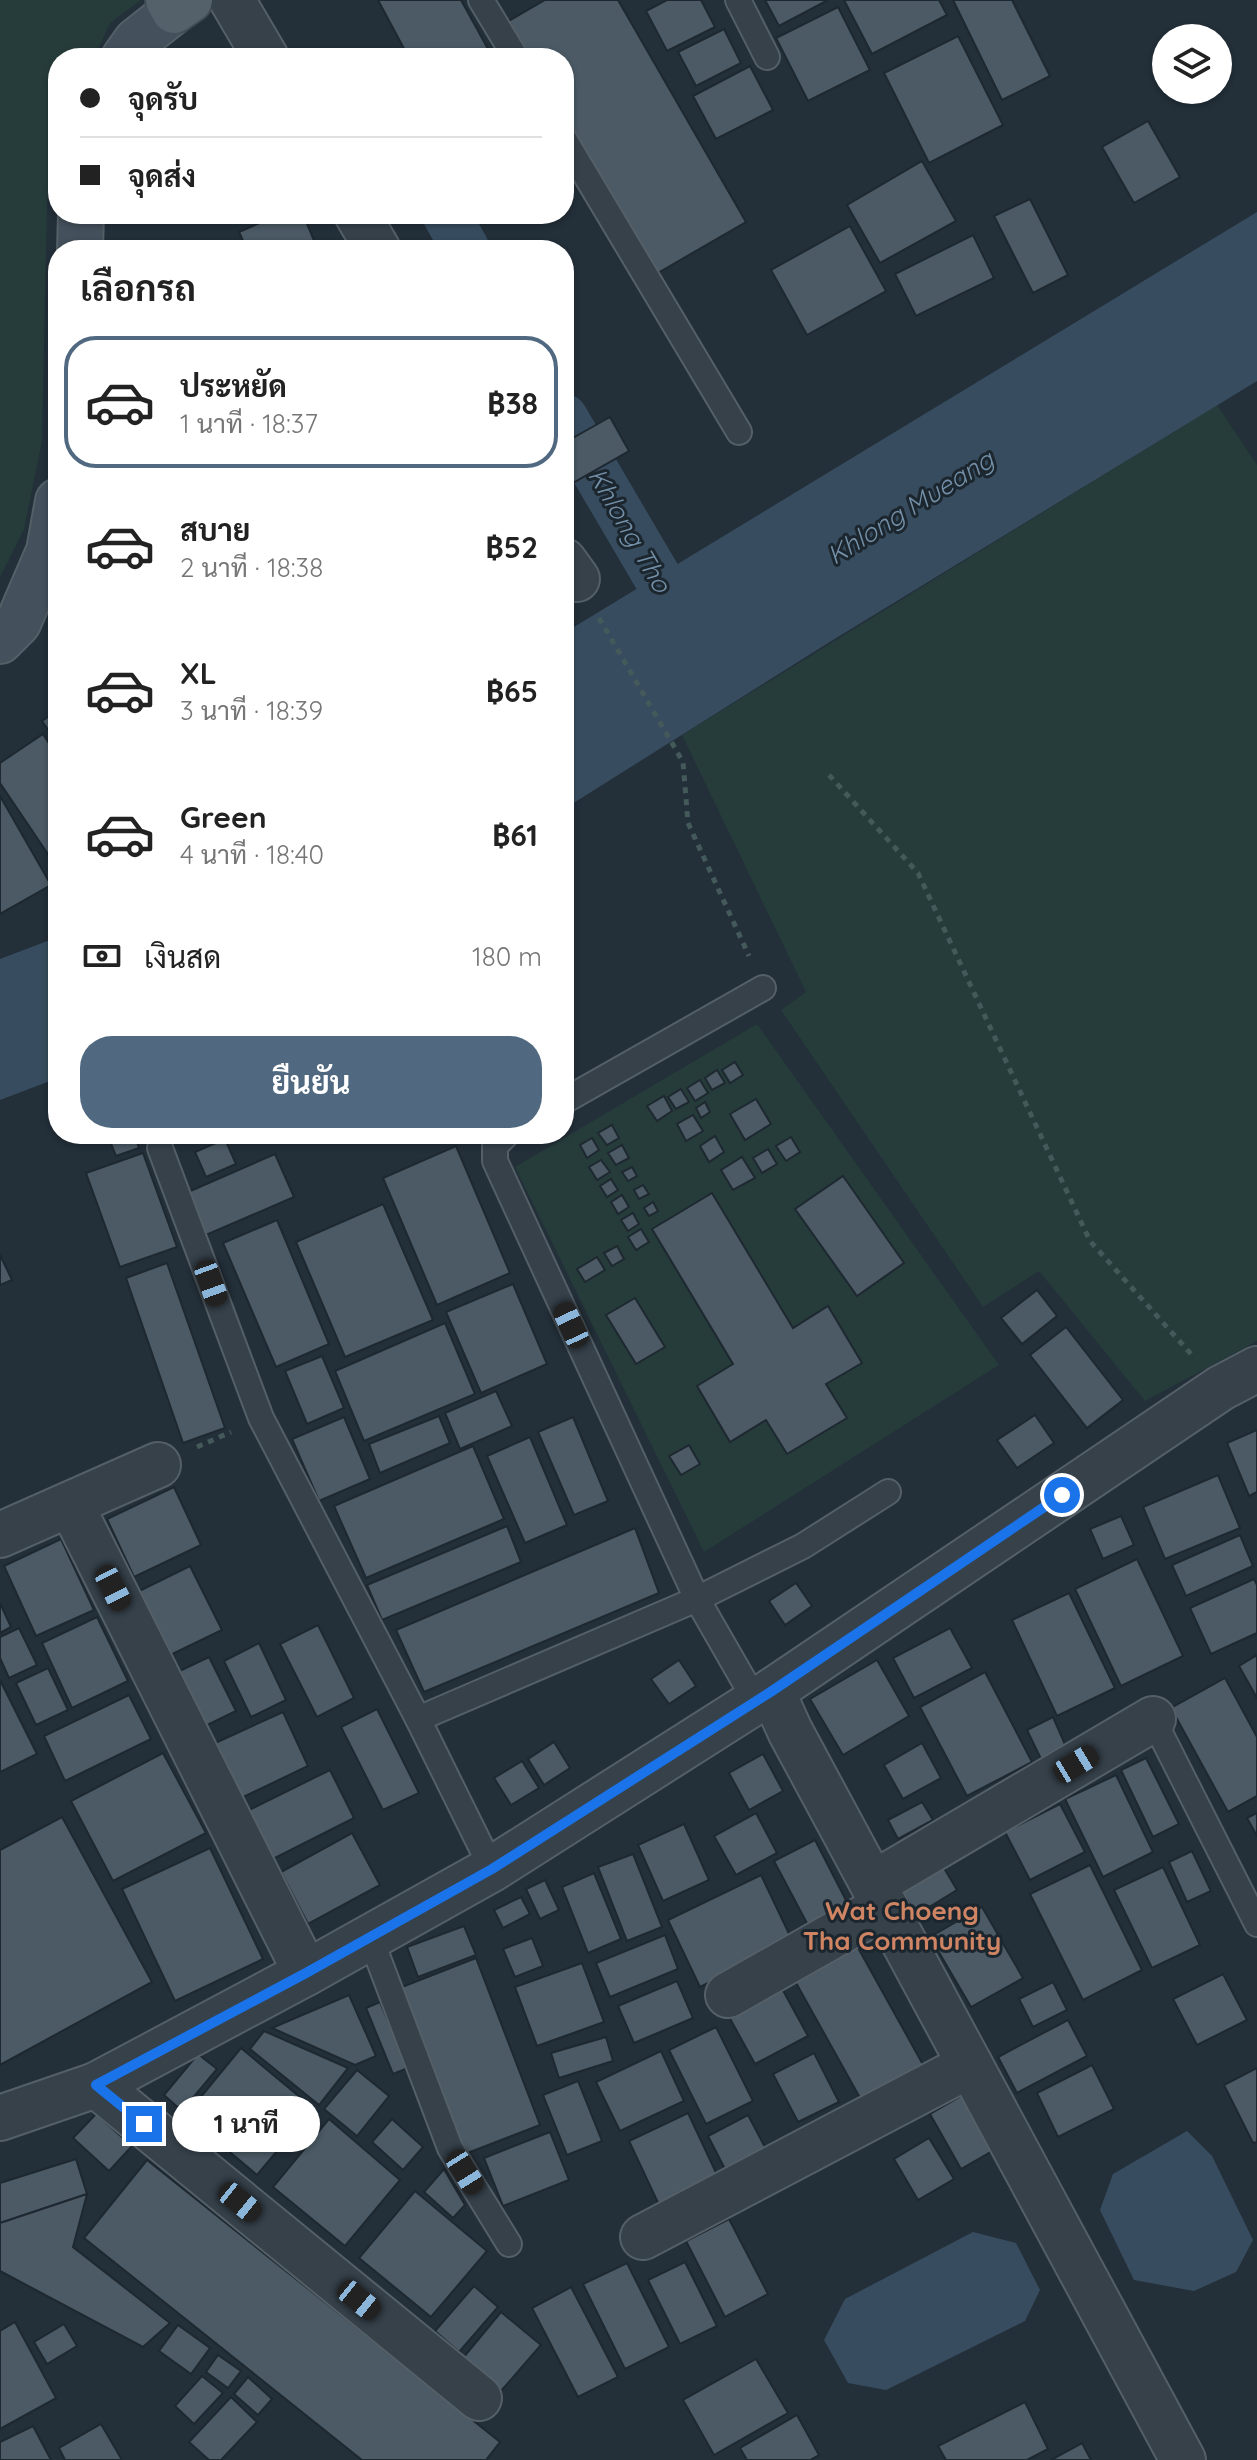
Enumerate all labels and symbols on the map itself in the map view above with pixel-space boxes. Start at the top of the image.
water label: Khlong Mueang [821,442,1001,571]
water label: Khlong Tho [581,462,680,599]
car [192,1256,230,1310]
car [550,1298,592,1352]
route start [1044,1477,1080,1513]
car [91,1561,135,1615]
car [1049,1741,1103,1787]
district label: Wat Choeng Tha Community [803,1894,1001,1957]
callout: 1 นาที [172,2096,320,2152]
route end [126,2106,162,2142]
car [442,2145,488,2199]
car [214,2178,266,2226]
car [333,2276,385,2324]

